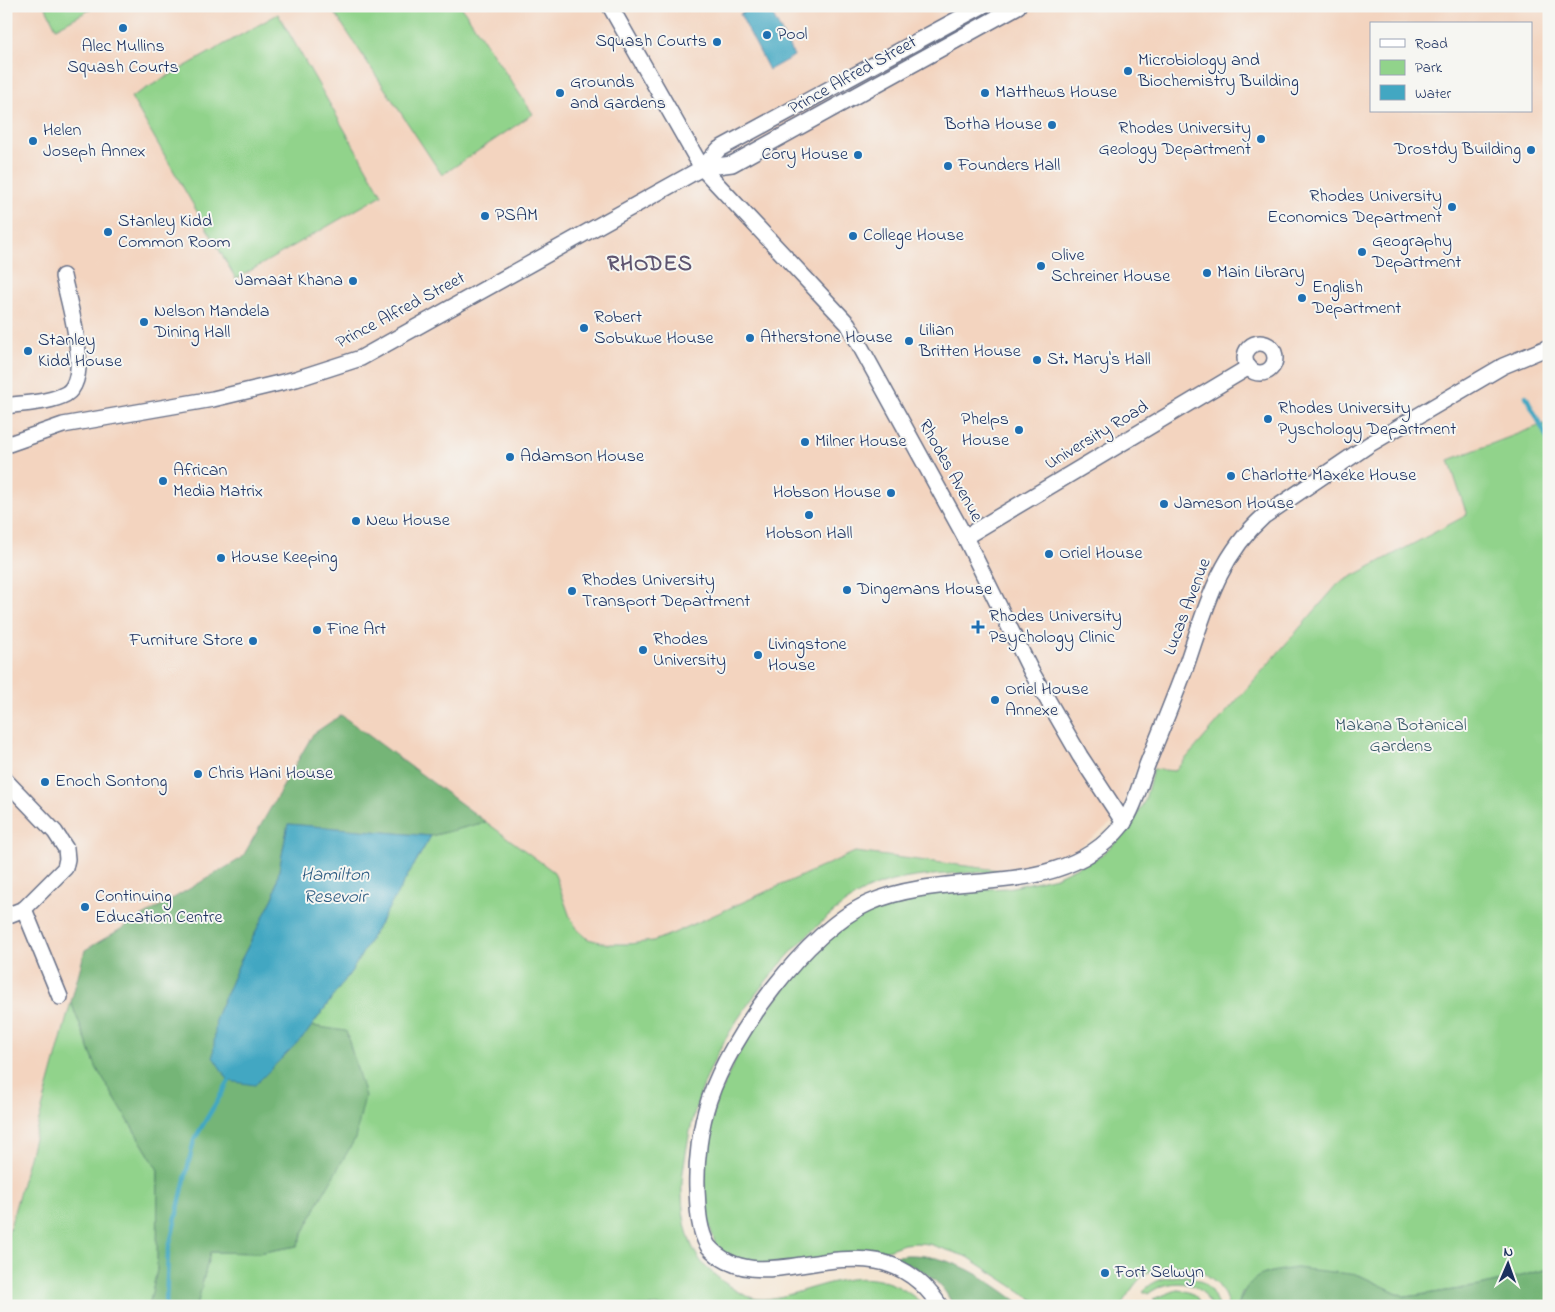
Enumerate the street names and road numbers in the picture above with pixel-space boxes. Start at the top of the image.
street label: Prince Alfred Street [784,30,922,122]
street label: Prince Alfred Street [332,266,470,356]
street label: University Road [1040,395,1154,477]
street label: Rhodes Avenue [911,415,989,528]
street label: Lucas Avenue [1158,554,1219,659]

